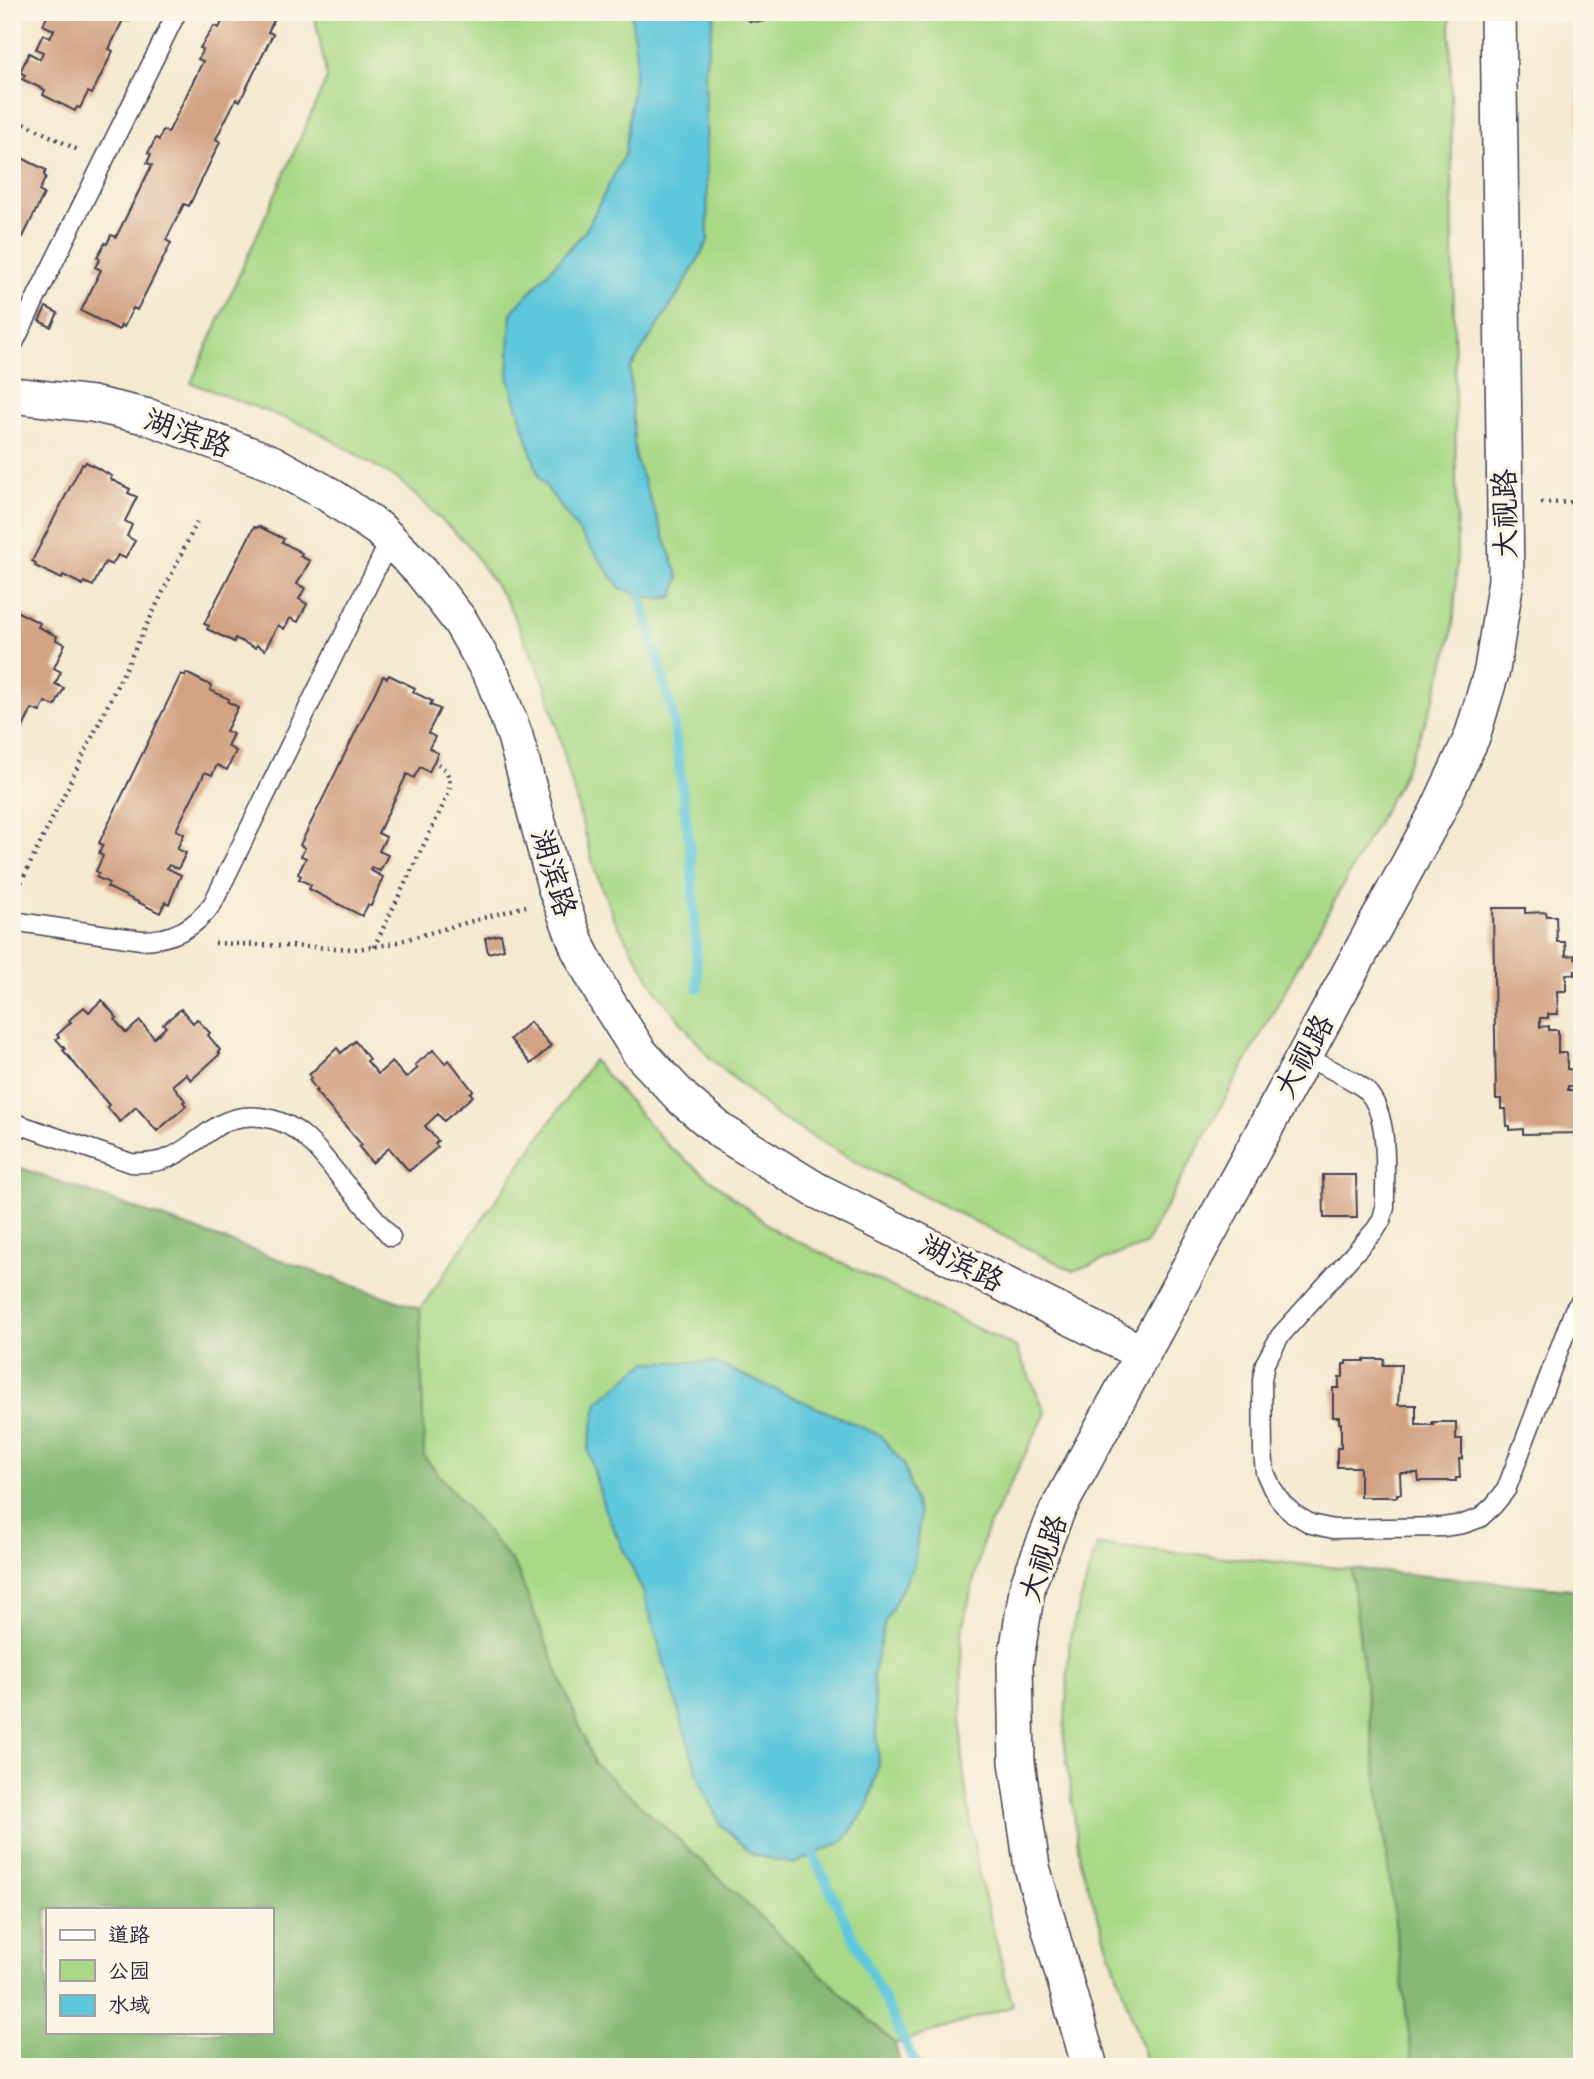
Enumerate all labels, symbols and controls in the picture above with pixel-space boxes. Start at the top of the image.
street label: 湖滨路 [140,400,237,465]
street label: 大视路 [1485,469,1524,559]
street label: 湖滨路 [524,824,585,921]
street label: 大视路 [1266,1007,1342,1104]
street label: 湖滨路 [914,1226,1011,1299]
street label: 大视路 [1010,1509,1075,1606]
legend [46,1908,273,2034]
text: 道路 [108,1922,150,1947]
text: 公园 [108,1958,150,1983]
text: 水域 [108,1992,150,2017]

